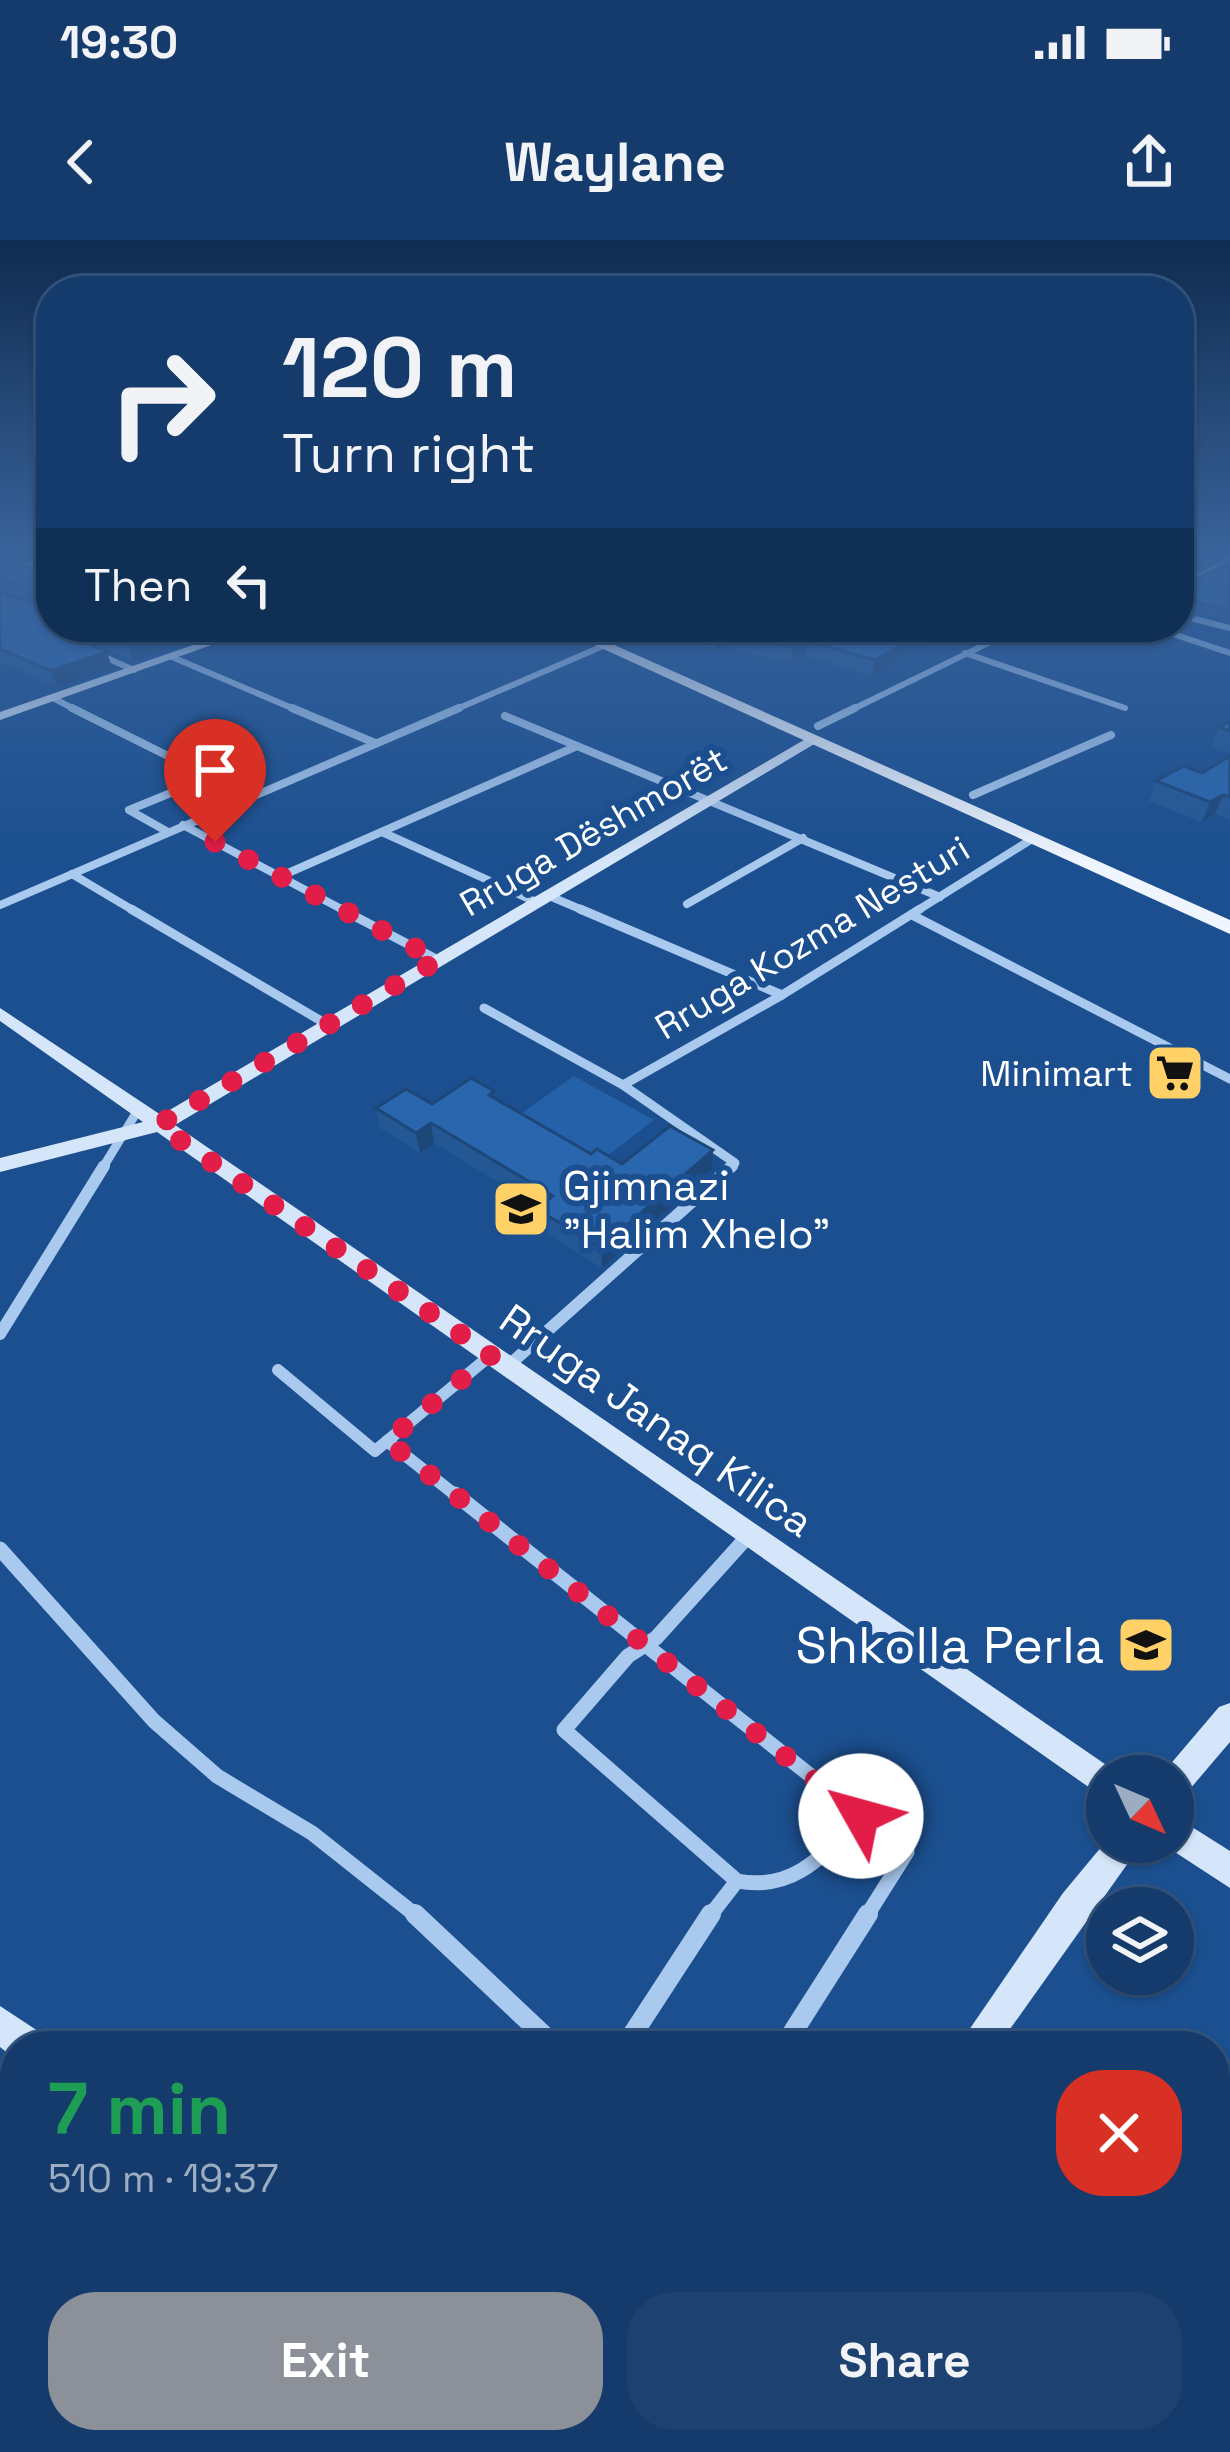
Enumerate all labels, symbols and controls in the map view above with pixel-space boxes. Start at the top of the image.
text: 19:30 [60,14,178,71]
text: Waylane [504,128,726,197]
icon: back [48,129,114,195]
icon: share [1116,129,1182,195]
text: 120 m [282,314,517,422]
icon: right [84,324,240,480]
text: Turn right [282,419,535,488]
icon: left [216,552,282,618]
text: Then [84,557,192,614]
pin [164,719,266,842]
icon: arrive [182,737,248,803]
street label: Rruga Dëshmorët [452,737,735,927]
street label: Rruga Kozma Nesturi [647,826,978,1050]
supermarket icon: Minimart [1144,1042,1206,1104]
place label: Minimart [980,1051,1133,1097]
place label: Gjimnazi "Halim Xhelo" [563,1159,830,1260]
school or university icon: Gjimnazi "Halim Xhelo" [490,1178,552,1240]
street label: Rruga Janaq Kilica [490,1292,824,1548]
place label: Shkolla Perla [795,1613,1104,1678]
school or university icon: Shkolla Perla [1115,1614,1177,1676]
position arrow [798,1753,924,1879]
north arrow [1086,1755,1194,1863]
map controls [1086,1755,1194,1995]
button: layers [1086,1887,1194,1995]
text: 7 min [48,2063,231,2155]
button: close [1056,2070,1182,2196]
text: 510 m · 19:37 [48,2154,279,2203]
button: Exit [48,2292,603,2430]
button: Share [627,2292,1182,2430]

